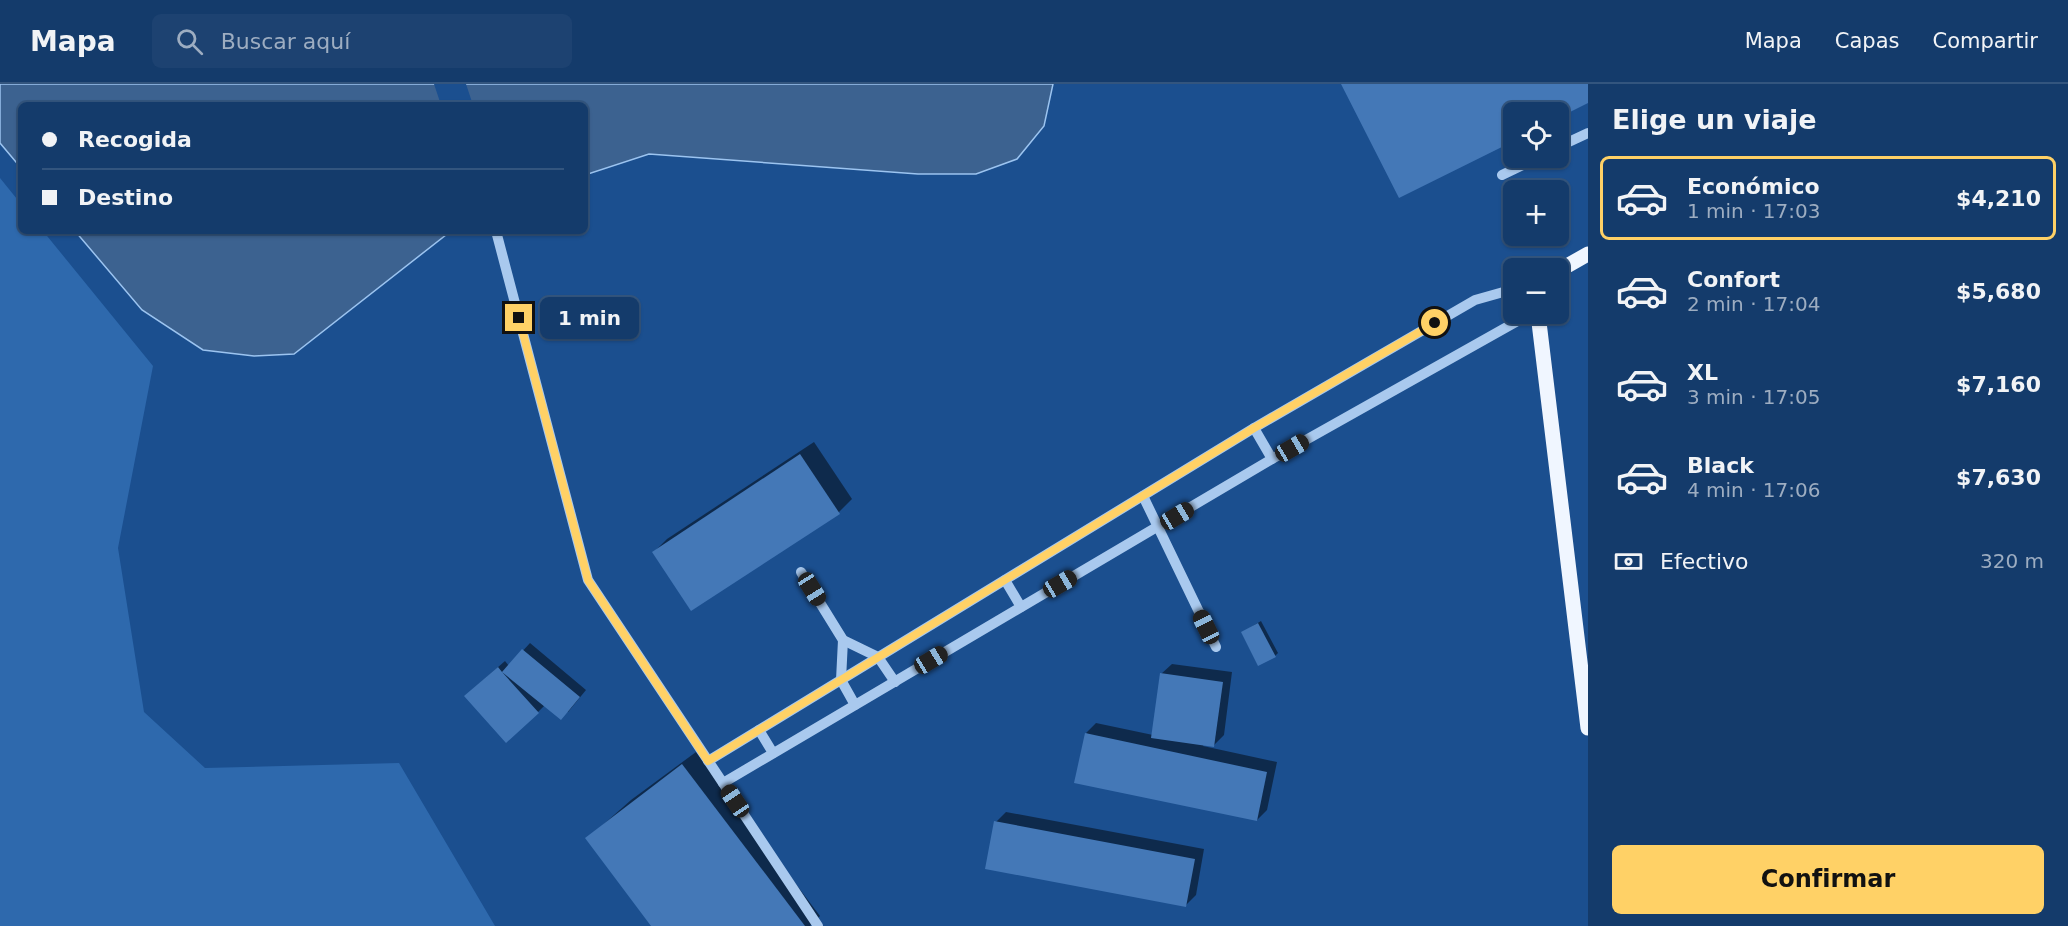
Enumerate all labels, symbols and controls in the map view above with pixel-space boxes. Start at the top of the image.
search box [152,14,572,68]
text: Mapa [30,25,116,58]
icon: search [173,25,206,58]
text: Buscar aquí [221,29,350,54]
text: Mapa [1745,29,1802,53]
text: Capas [1835,29,1899,53]
text: Compartir [1932,29,2038,53]
map controls [1503,102,1569,324]
button: locate [1503,102,1569,168]
text: Elige un viaje [1612,104,1816,135]
text: Recogida [78,127,192,152]
icon: car [1615,171,1669,225]
text: Económico [1687,174,1820,199]
button: + [1503,180,1569,246]
text: Destino [78,185,173,210]
text: $4,210 [1956,186,2041,211]
text: 1 min · 17:03 [1687,199,1821,223]
button: − [1503,258,1569,324]
icon: car [1615,264,1669,318]
text: Confort [1687,267,1780,292]
text: $5,680 [1956,279,2041,304]
text: 2 min · 17:04 [1687,292,1821,316]
callout: 1 min [540,297,639,339]
route end [505,304,532,331]
text: 1 min [558,306,621,330]
route start [1421,309,1448,336]
icon: car [1615,357,1669,411]
text: XL [1687,360,1718,385]
text: $7,160 [1956,372,2041,397]
text: 3 min · 17:05 [1687,385,1821,409]
car [1272,431,1312,465]
icon: car [1615,450,1669,504]
text: Black [1687,453,1754,478]
text: $7,630 [1956,465,2041,490]
text: 4 min · 17:06 [1687,478,1821,502]
car [1157,499,1197,533]
icon: cash [1612,545,1645,578]
text: Efectivo [1660,549,1749,574]
text: 320 m [1980,549,2044,573]
car [1040,567,1080,601]
car [795,569,829,609]
car [1190,607,1222,647]
car [911,643,951,677]
car [717,781,753,821]
button: Confirmar [1612,845,2044,914]

